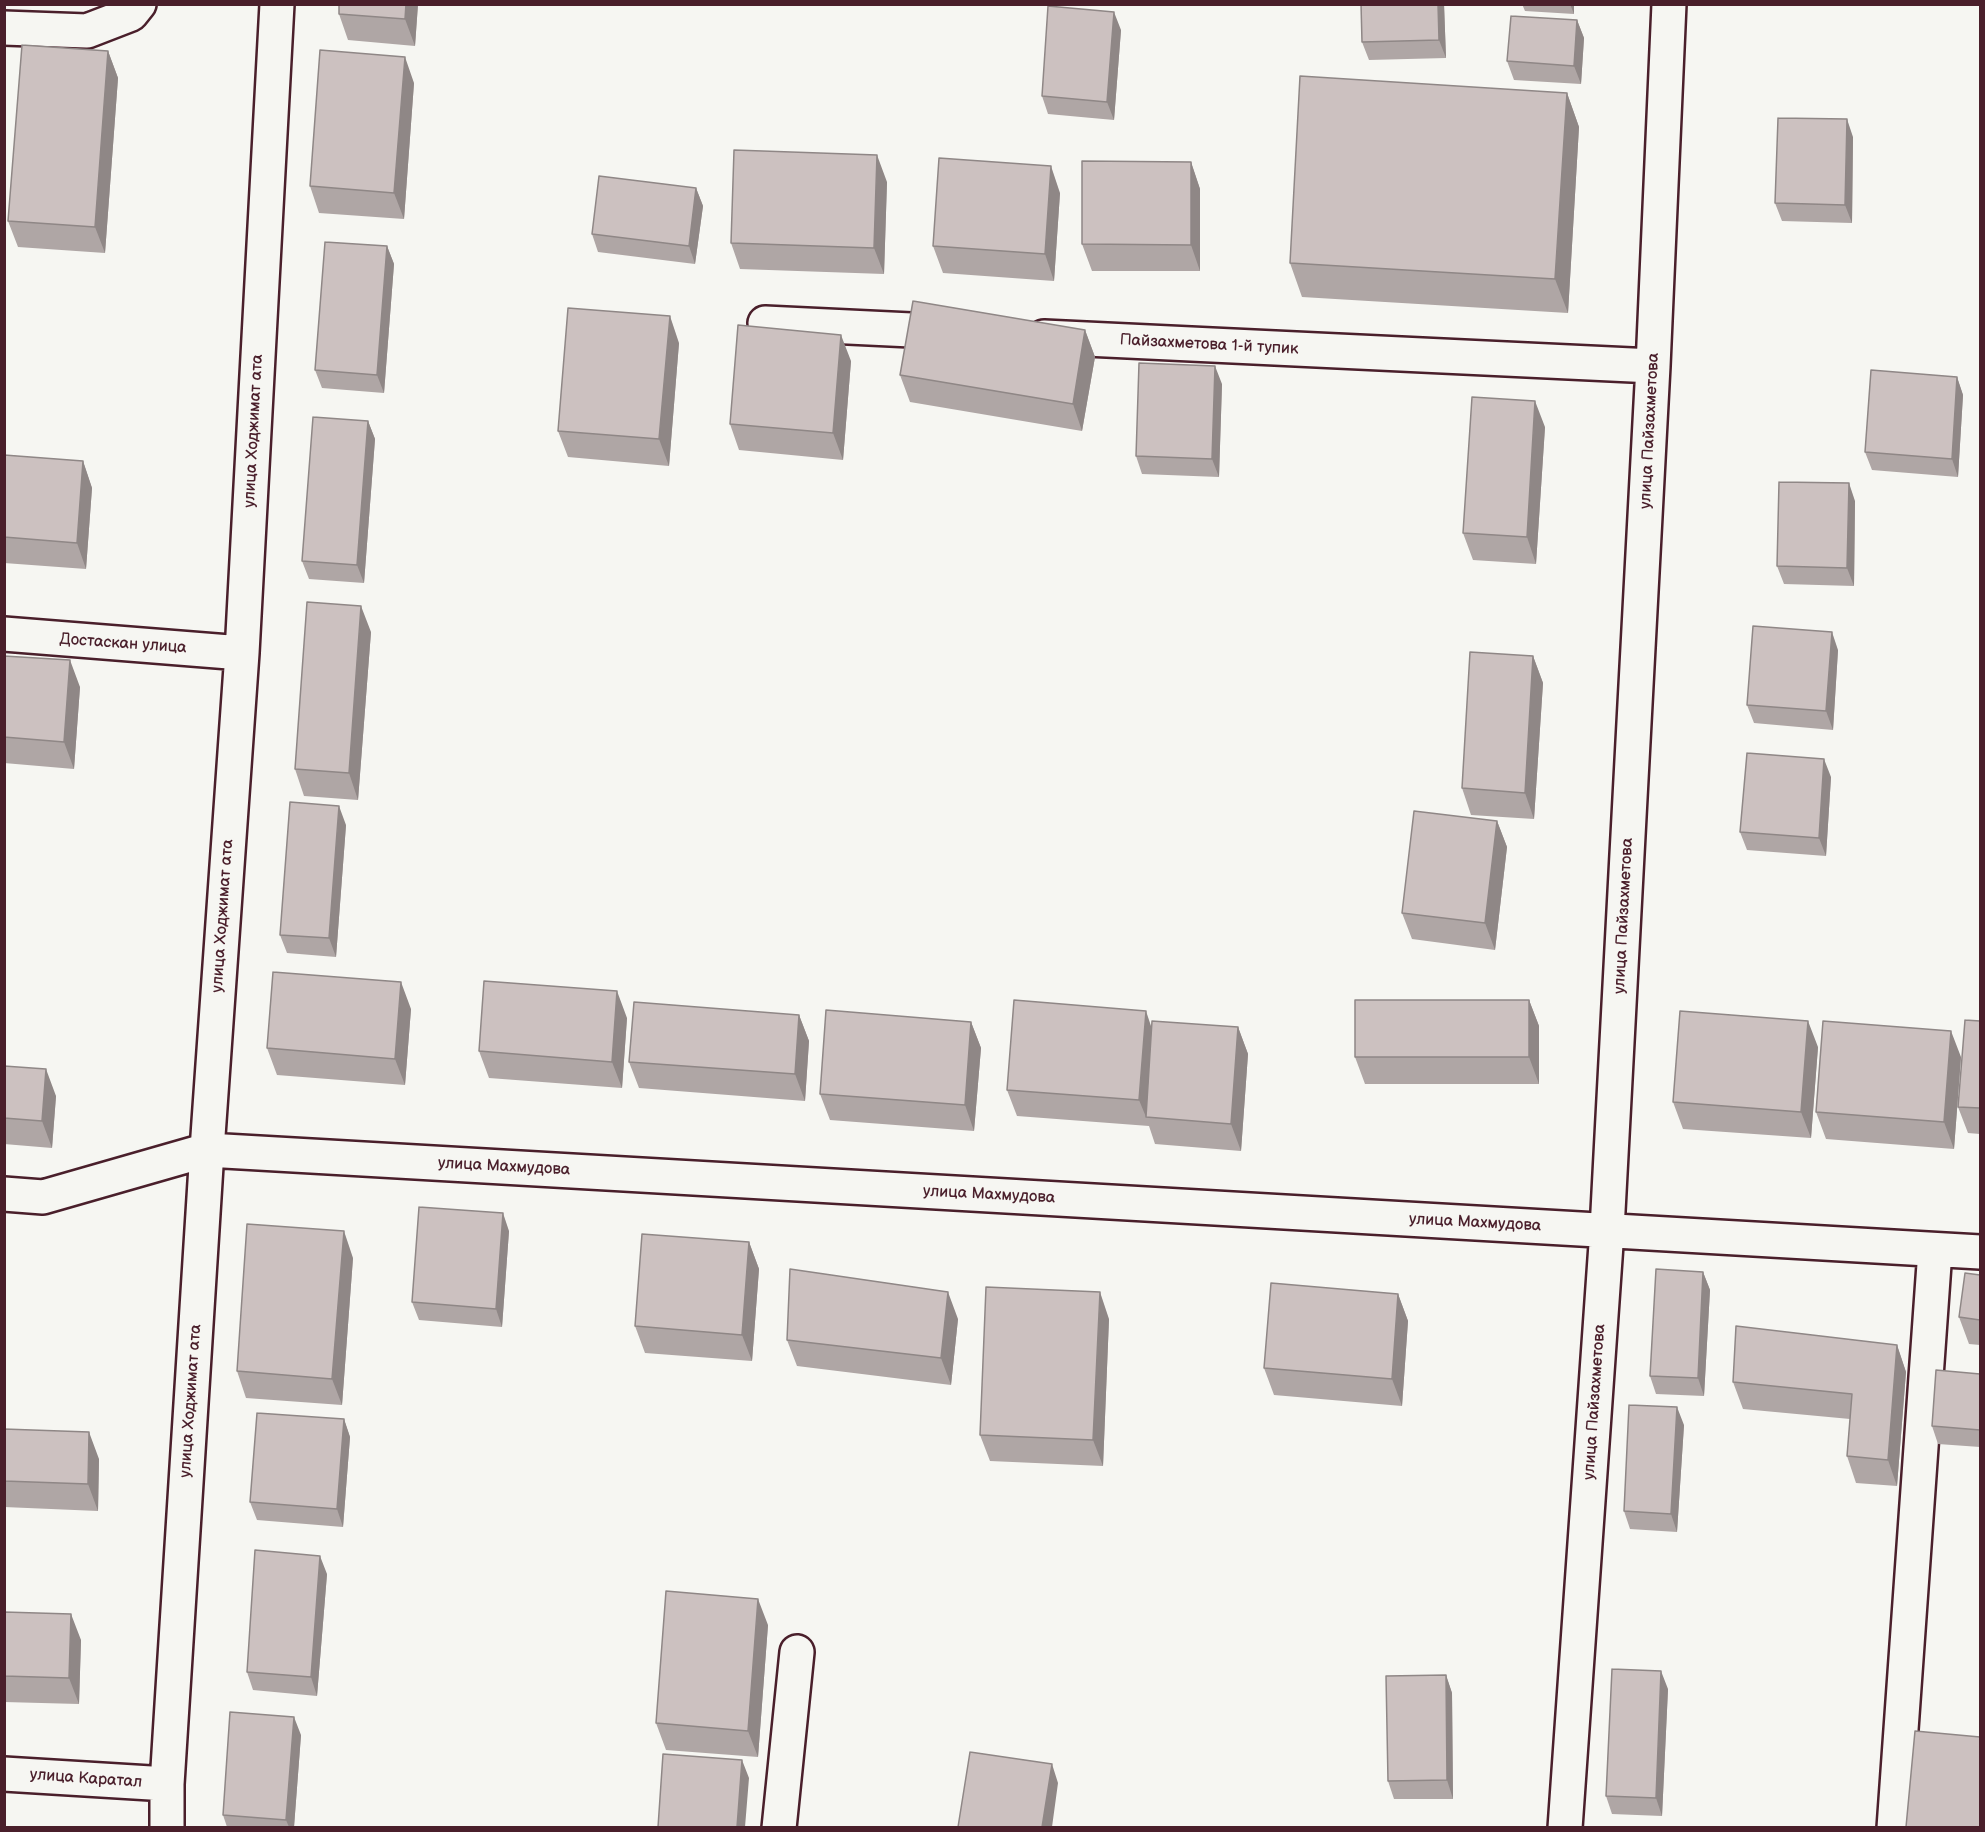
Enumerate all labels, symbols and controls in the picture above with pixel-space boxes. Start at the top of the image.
street label: Пайзахметова 1-й тупик [1119,331,1299,359]
street label: улица Пайзахметова [1636,352,1664,510]
street label: улица Ходжимат ата [240,354,268,508]
street label: Достаскан улица [59,630,187,658]
street label: улица Пайзахметова [1610,837,1638,995]
street label: улица Ходжимат ата [208,839,238,993]
street label: улица Махмудова [437,1154,571,1180]
street label: улица Махмудова [922,1182,1056,1208]
street label: улица Махмудова [1408,1210,1542,1236]
street label: улица Пайзахметова [1580,1323,1610,1481]
street label: улица Ходжимат ата [176,1324,206,1478]
street label: улица Каратал [29,1765,143,1793]

